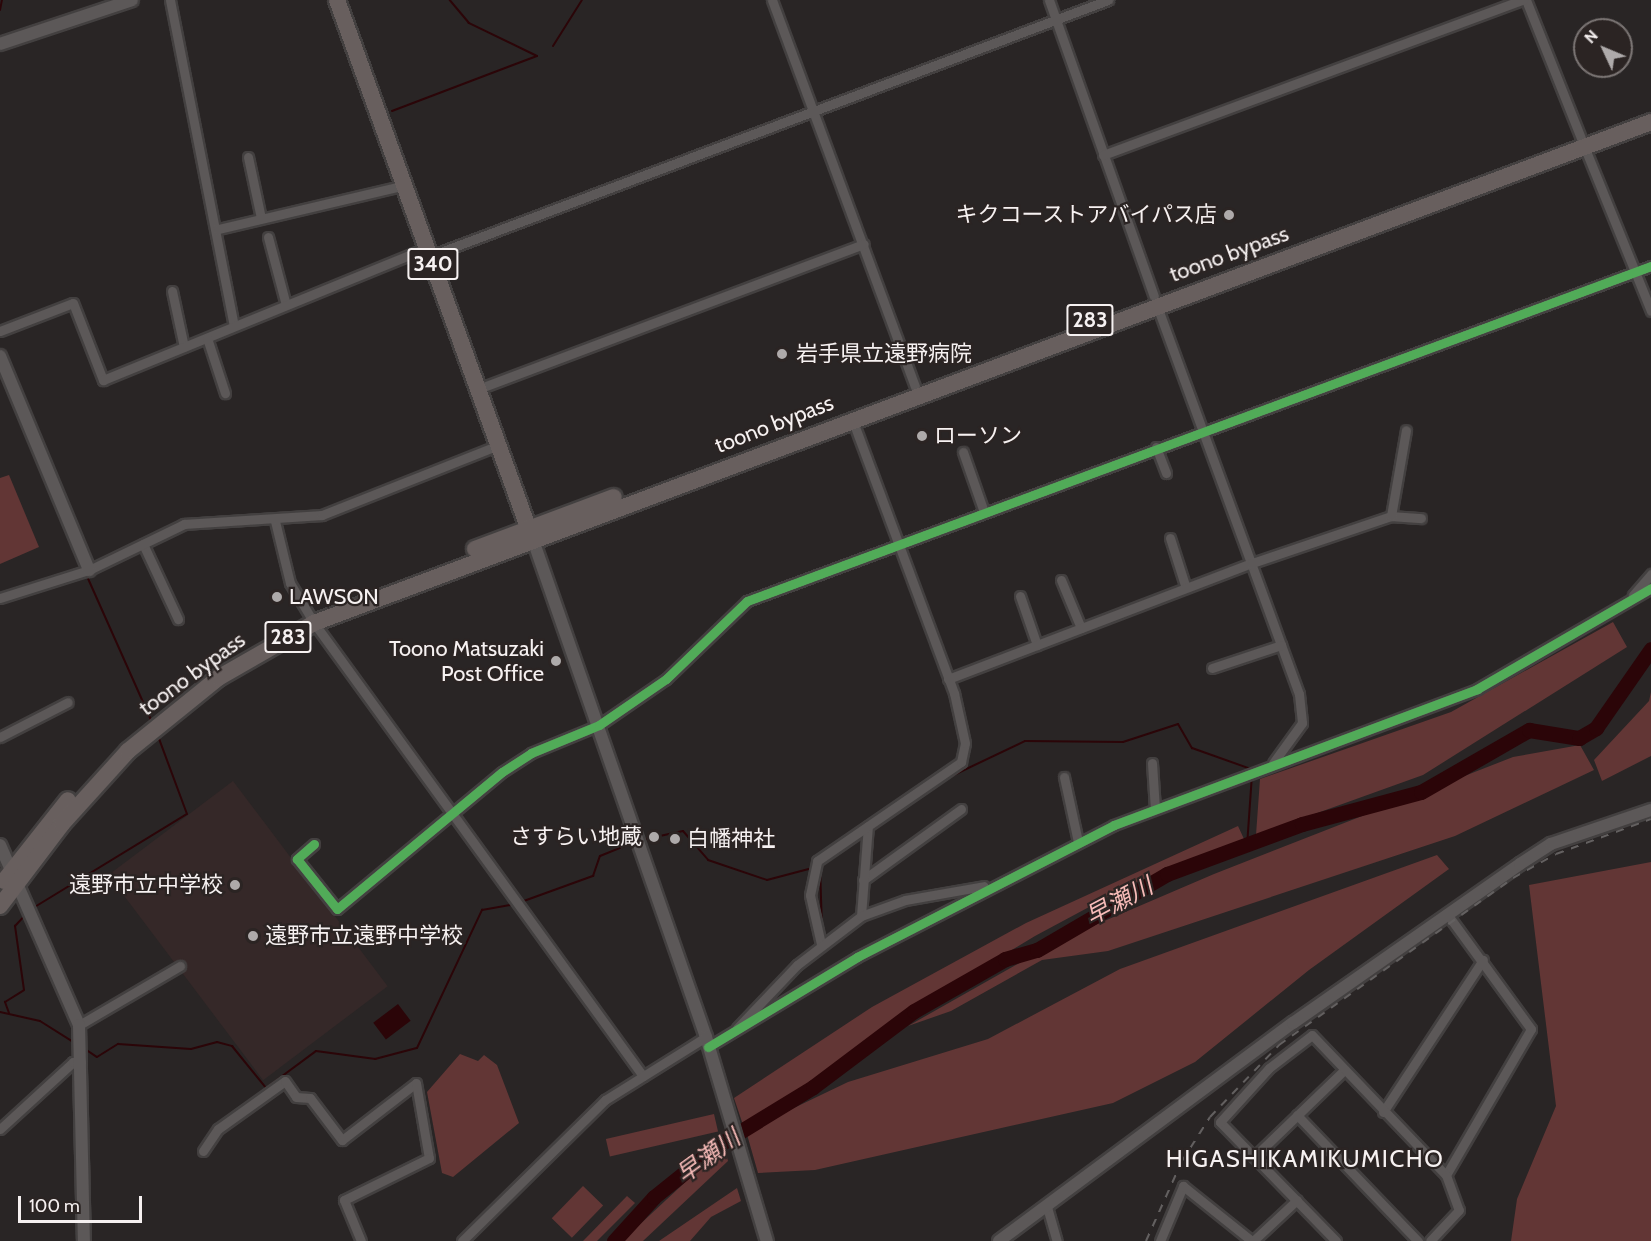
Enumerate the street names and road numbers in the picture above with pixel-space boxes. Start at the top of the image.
street label: toono bypass [1166,220,1292,288]
road number: 340 [406,246,460,282]
road number: 283 [1066,302,1114,338]
street label: toono bypass [711,389,837,459]
road number: 283 [264,619,312,655]
street label: toono bypass [134,627,250,721]

